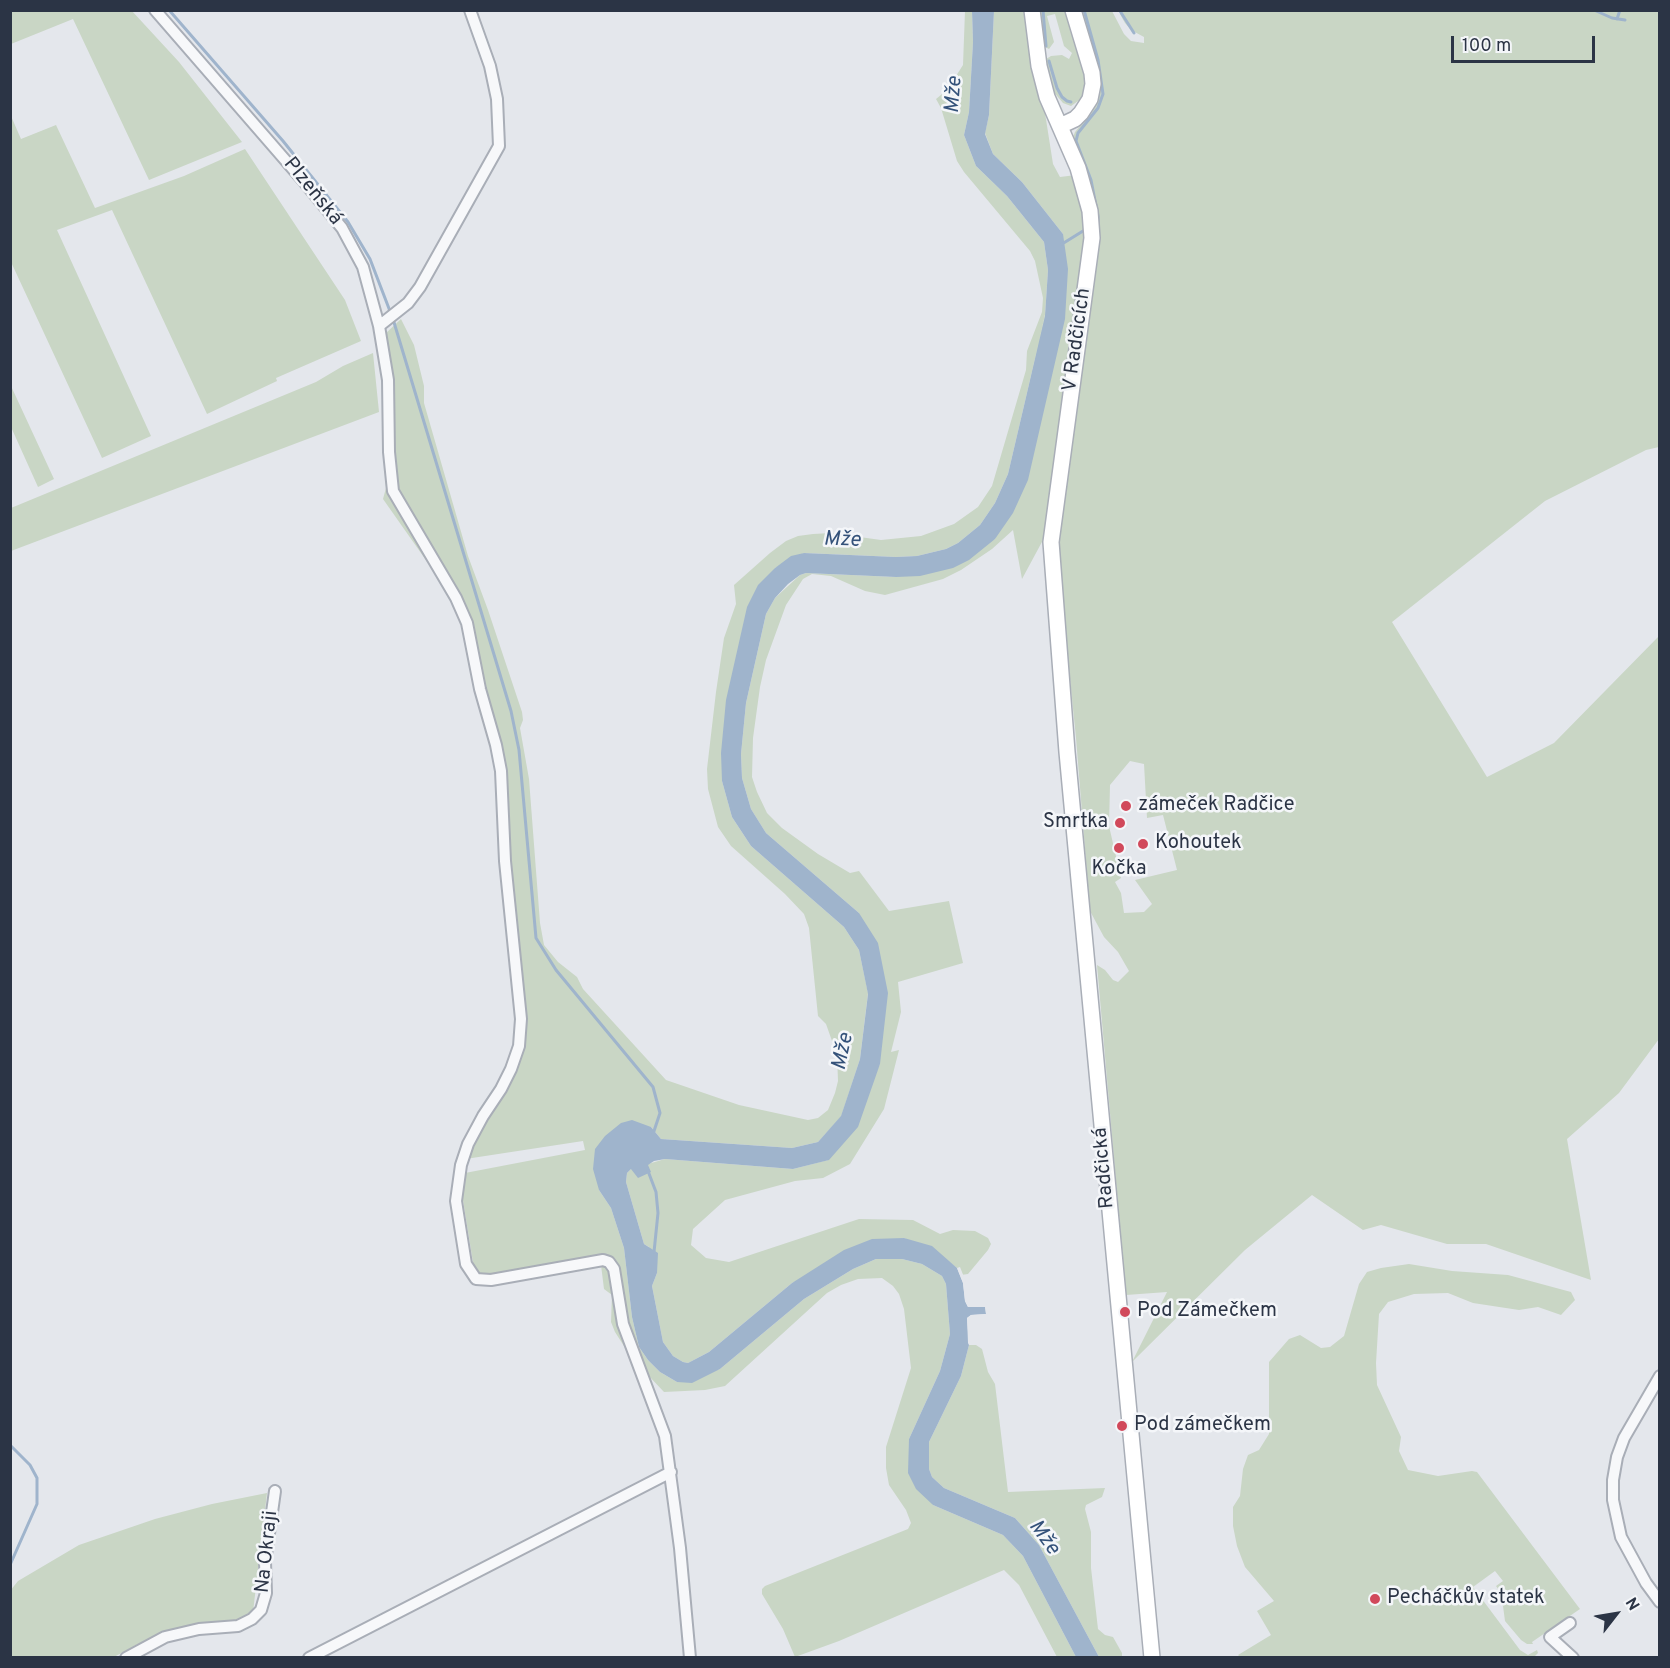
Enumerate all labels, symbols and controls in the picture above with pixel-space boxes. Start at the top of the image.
scale bar [1454,24,1598,62]
text: 100 m [1462,35,1511,58]
water label: Mže [941,76,969,114]
street label: Plzeňská [277,153,347,231]
street label: V Radčicích [1059,287,1097,393]
water label: Mže [823,528,861,554]
place label: zámeček Radčice [1138,794,1295,818]
marker: zámeček Radčice [1119,799,1133,813]
place label: Smrtka [1043,811,1108,835]
marker: Smrtka [1113,816,1127,830]
place label: Kohoutek [1155,832,1242,856]
marker: Kohoutek [1136,837,1150,851]
marker: Kočka [1112,841,1126,855]
place label: Kočka [1092,858,1146,882]
water label: Mže [828,1031,860,1073]
street label: Radčická [1089,1126,1121,1210]
place label: Pod Zámečkem [1137,1300,1277,1324]
marker: Pod Zámečkem [1118,1305,1132,1319]
place label: Pod zámečkem [1134,1414,1271,1438]
marker: Pod zámečkem [1115,1419,1129,1433]
street label: Na Okraji [252,1510,284,1594]
water label: Mže [1022,1516,1064,1560]
north arrow [1586,1584,1646,1644]
place label: Pecháčkův statek [1387,1587,1545,1611]
marker: Pecháčkův statek [1368,1592,1382,1606]
text: N [1620,1595,1643,1615]

